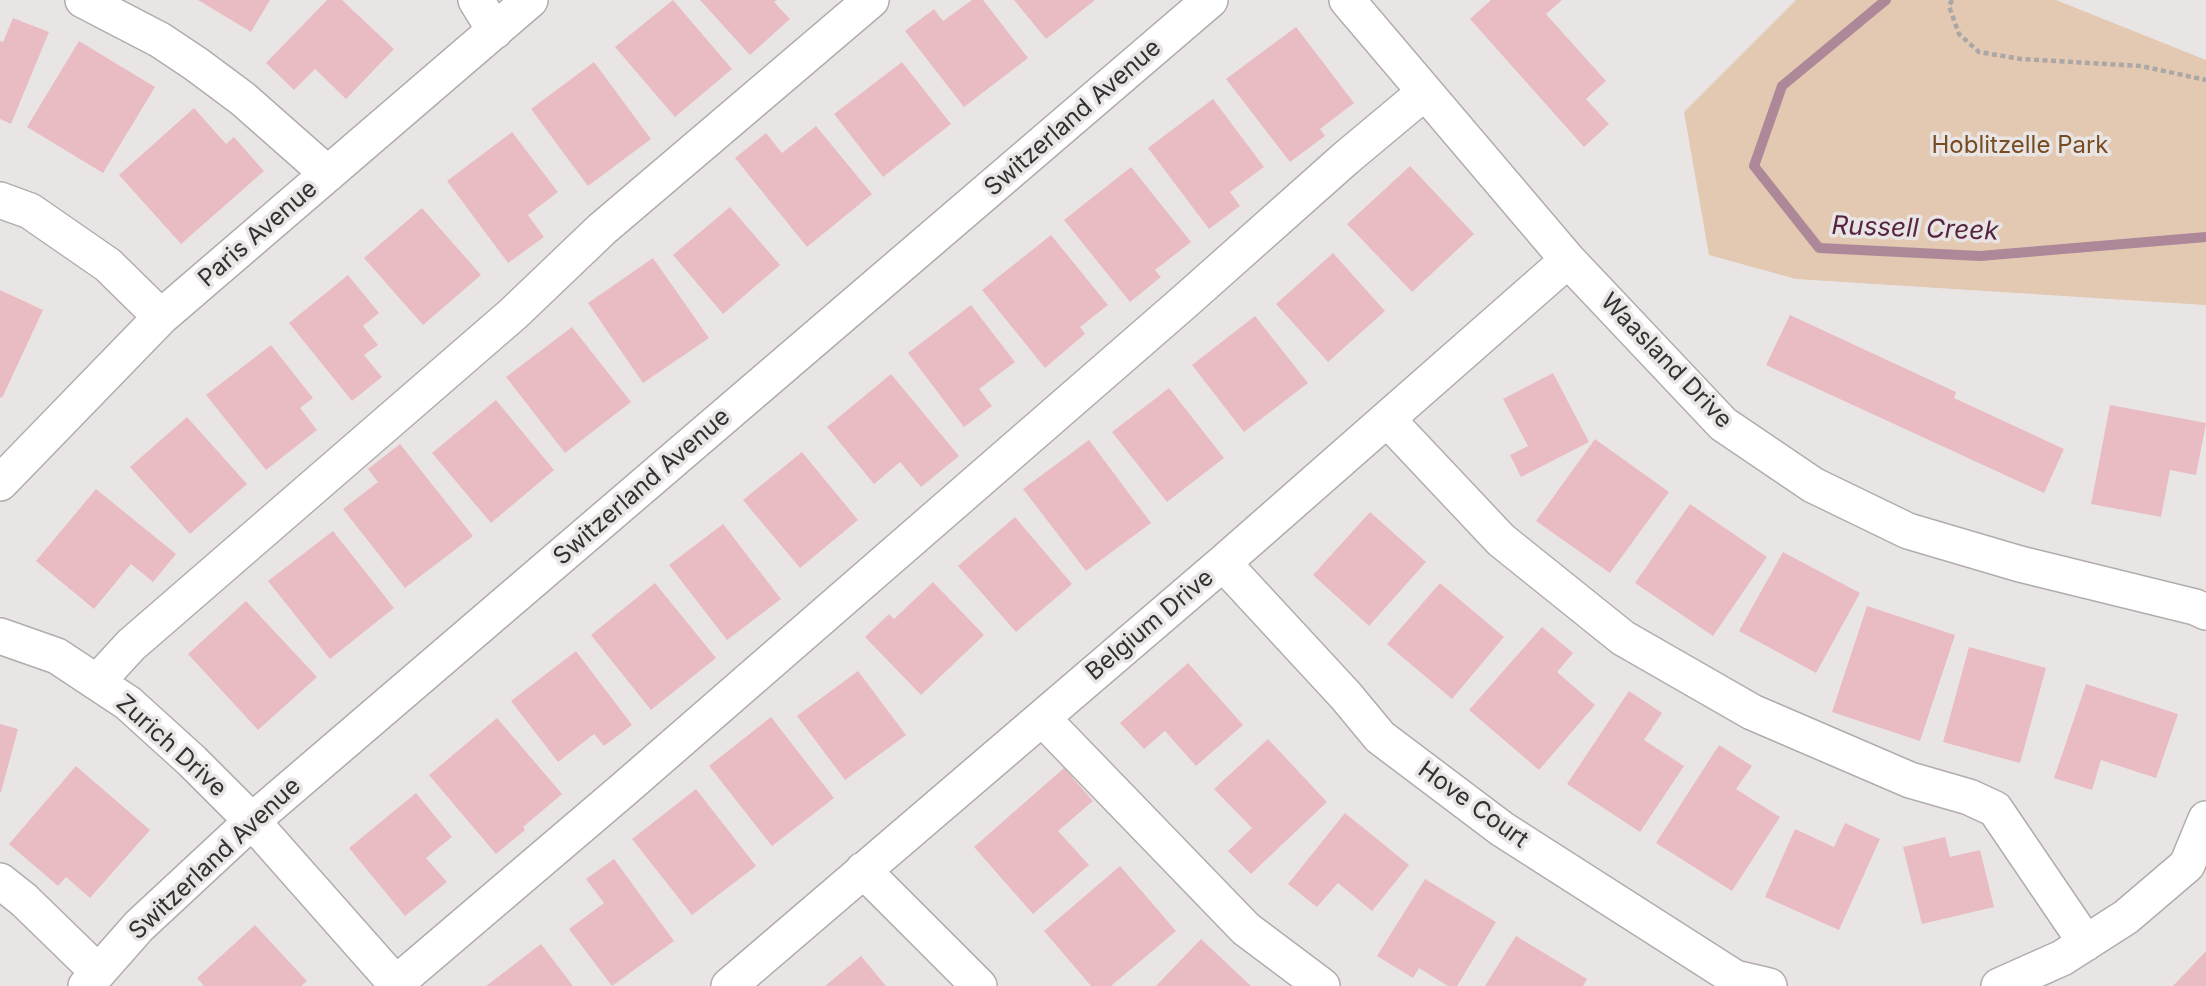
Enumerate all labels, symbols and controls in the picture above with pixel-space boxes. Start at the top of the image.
street label: Switzerland Avenue [979,34,1167,202]
park label: Hoblitzelle Park [1931,132,2109,160]
street label: Paris Avenue [193,175,323,293]
water label: Russell Creek [1831,210,1999,248]
street label: Waasland Drive [1594,288,1738,434]
street label: Switzerland Avenue [548,403,736,571]
street label: Belgium Drive [1080,563,1220,687]
street label: Zurich Drive [110,689,232,803]
street label: Hove Court [1412,755,1534,855]
street label: Switzerland Avenue [123,772,307,946]

